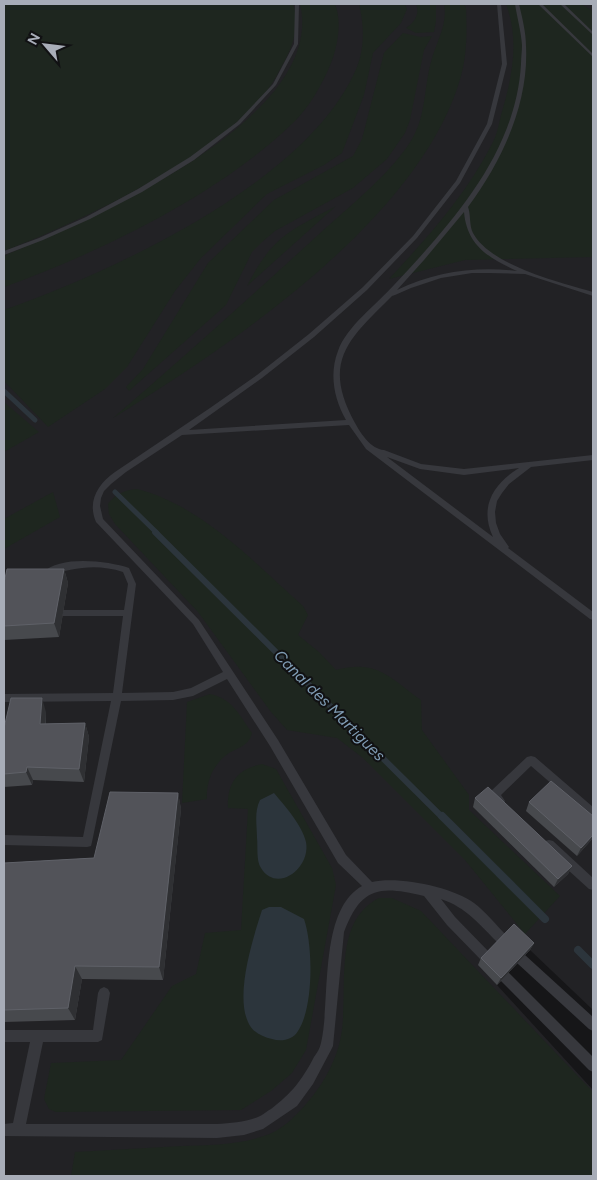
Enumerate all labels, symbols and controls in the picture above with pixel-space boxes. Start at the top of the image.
north arrow [20,20,70,70]
text: N [24,30,44,48]
water label: Canal des Martigues [270,646,389,765]

